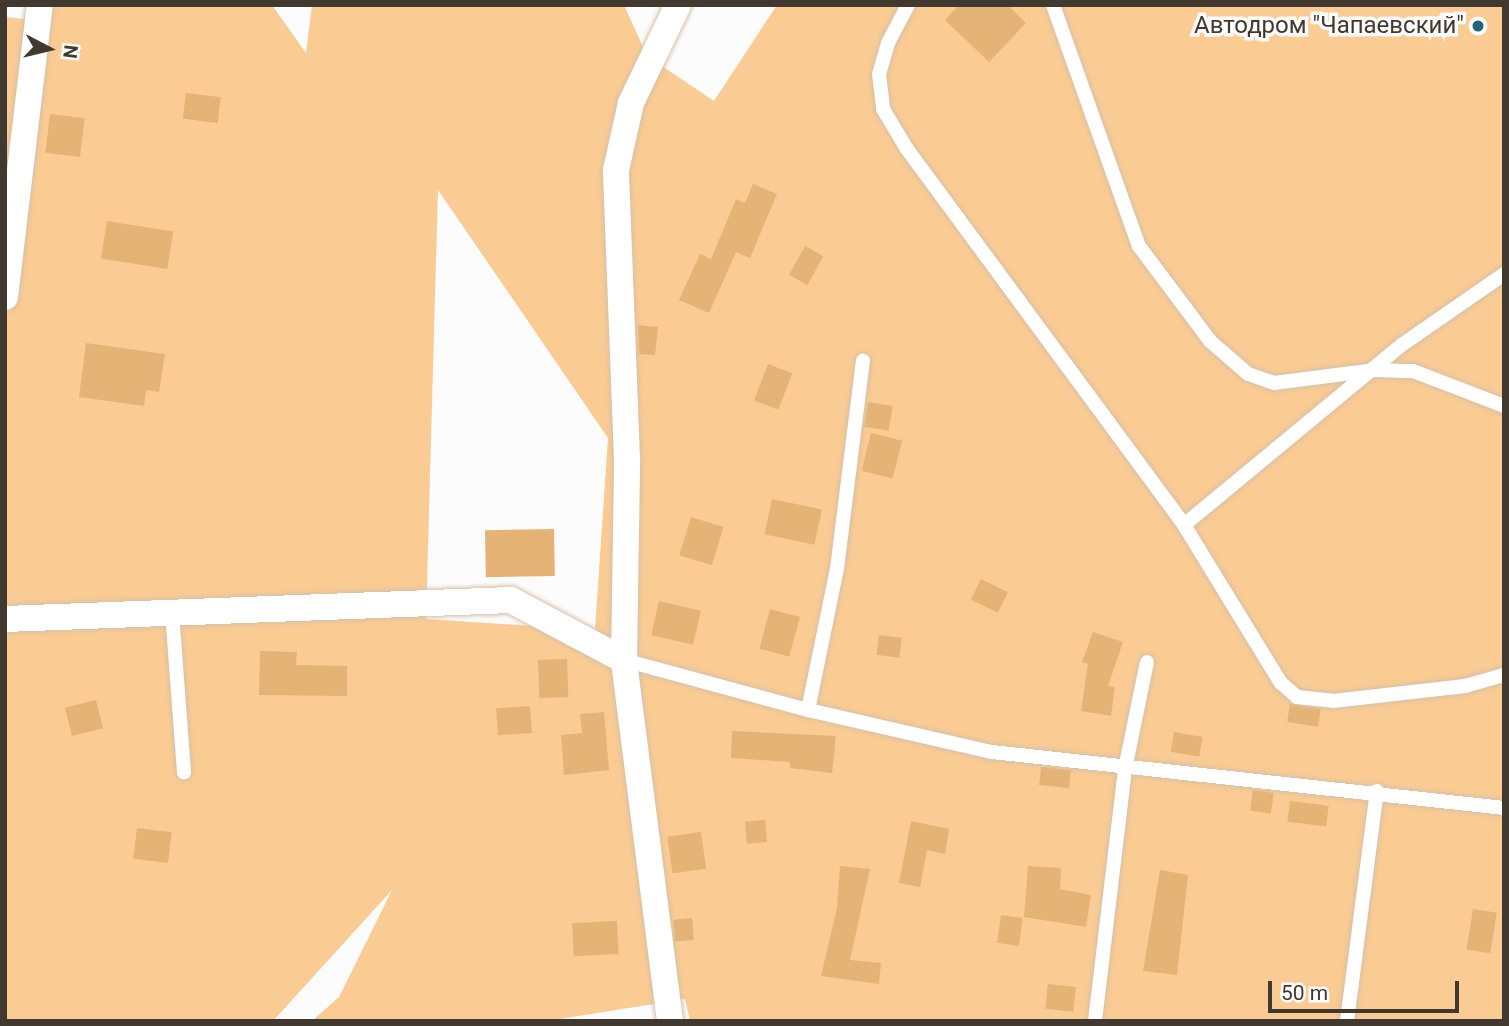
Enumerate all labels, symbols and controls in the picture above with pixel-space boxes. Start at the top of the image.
place label: Автодром "Чапаевский" [1194,12,1464,40]
north arrow [14,14,84,84]
marker: Автодром "Чапаевский" [1470,18,1486,34]
text: N [58,44,83,60]
scale bar [1271,967,1462,1011]
text: 50 m [1281,981,1328,1005]

